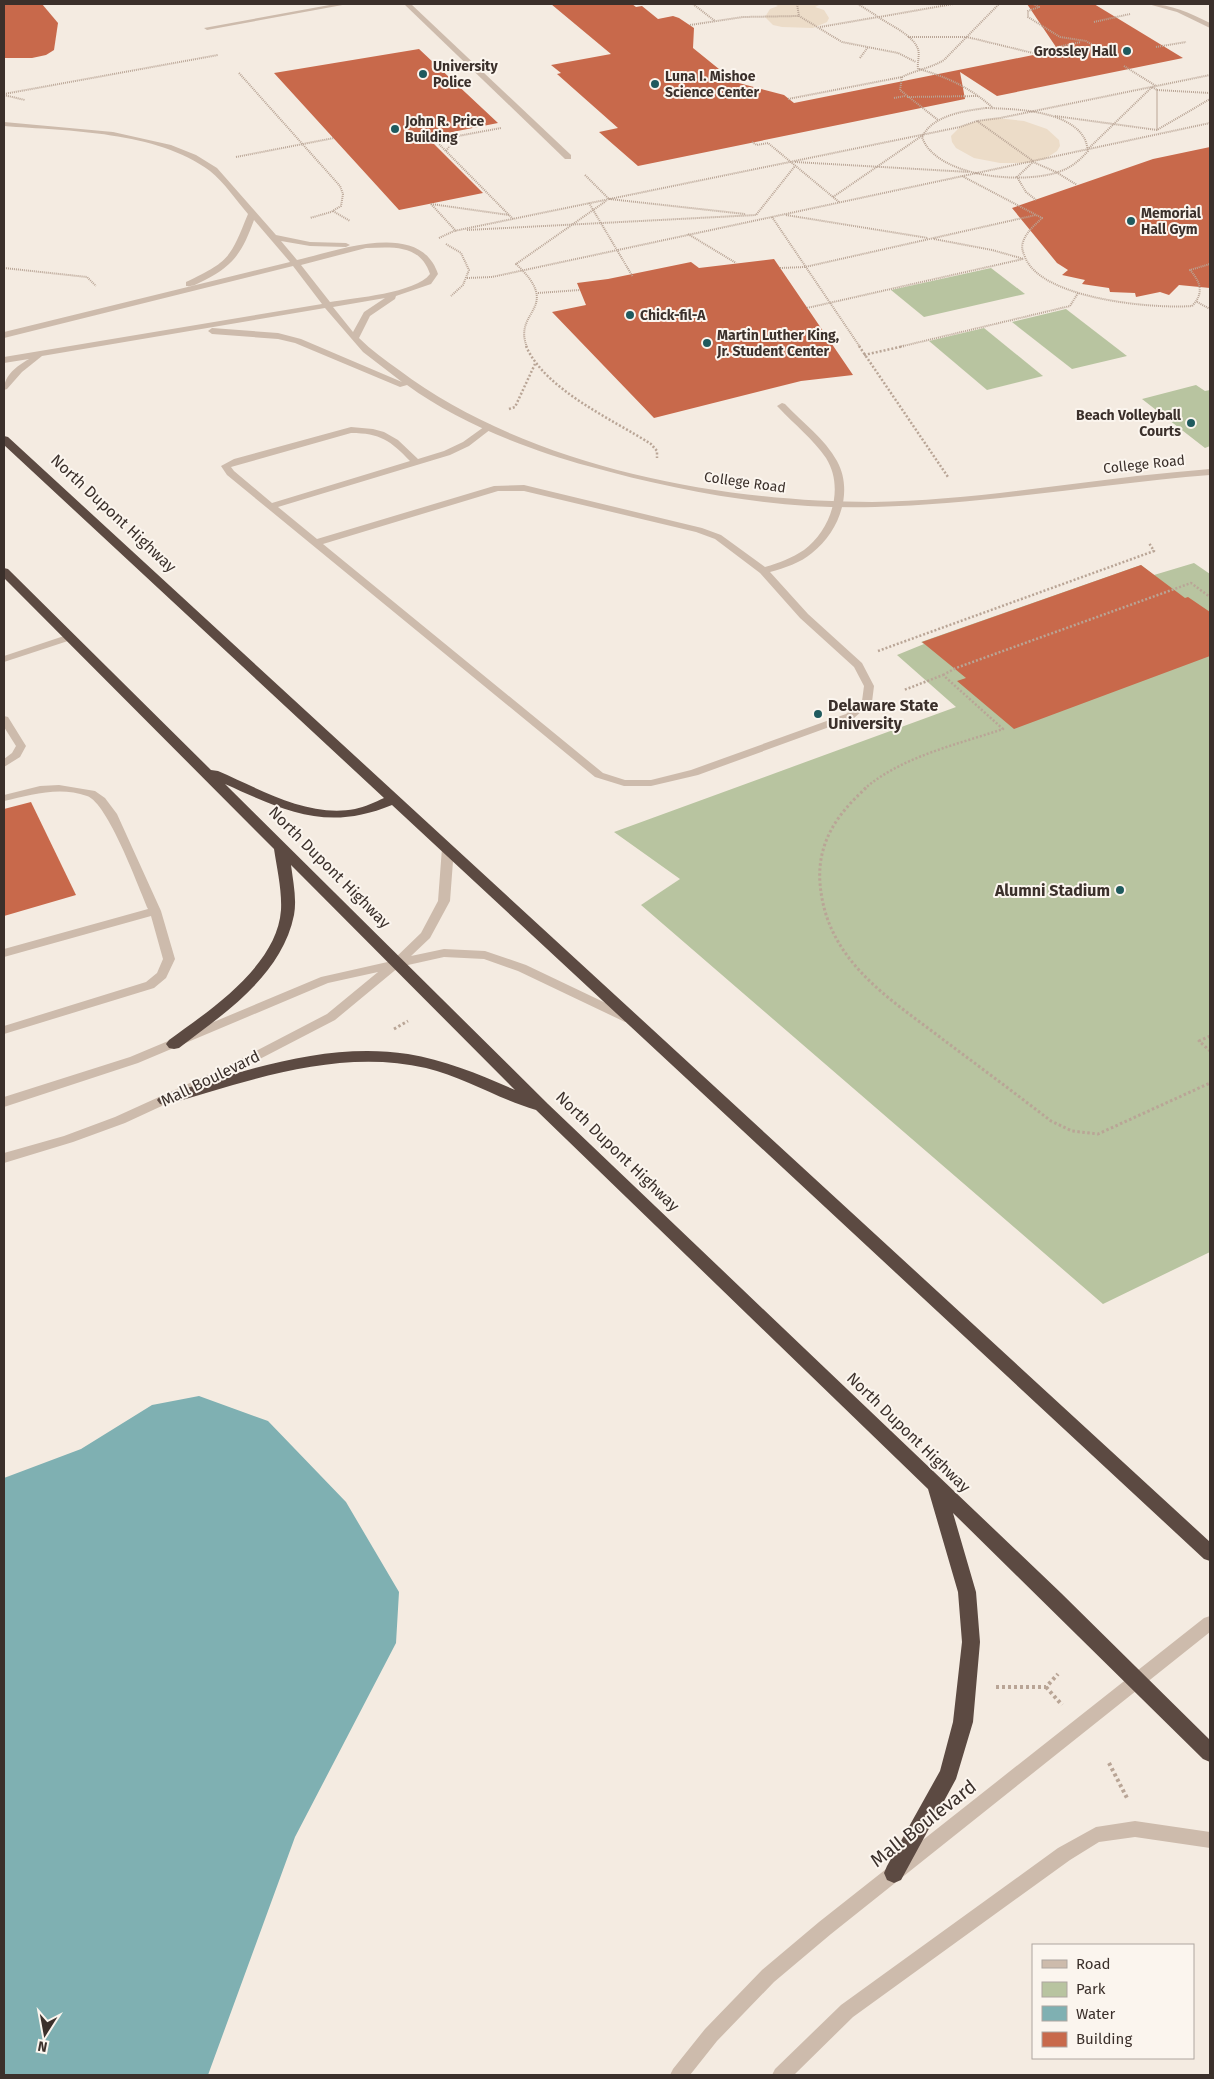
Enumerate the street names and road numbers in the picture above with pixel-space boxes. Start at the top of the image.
street label: North Dupont Highway [47,450,180,576]
street label: College Road [1102,452,1186,477]
street label: College Road [703,468,787,497]
street label: North Dupont Highway [265,803,395,932]
street label: Mall Boulevard [158,1046,263,1111]
street label: North Dupont Highway [552,1087,683,1215]
street label: North Dupont Highway [843,1368,974,1496]
street label: Mall Boulevard [866,1775,981,1872]

